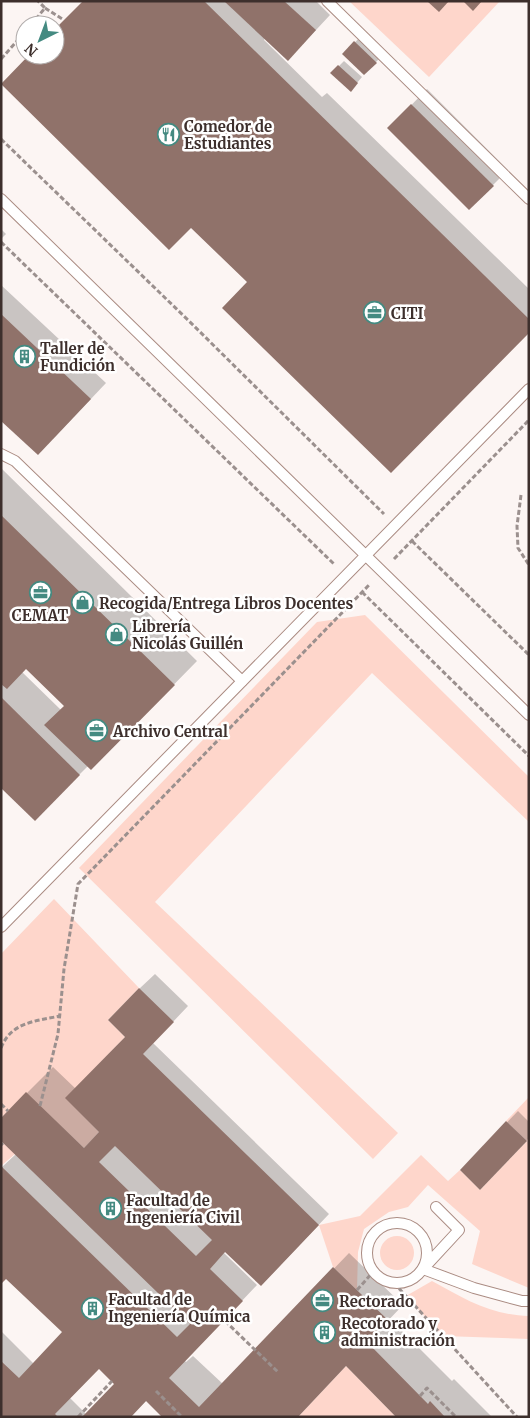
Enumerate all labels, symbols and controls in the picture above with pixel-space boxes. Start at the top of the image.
north arrow [15,15,65,65]
text: N [21,39,41,60]
place label: Comedor de Estudiantes [184,117,272,153]
restaurant icon: Comedor de Estudiantes [156,123,180,147]
office icon: CITI [363,301,387,325]
place label: CITI [391,304,424,323]
place label: Taller de Fundición [40,339,115,375]
building icon: Taller de Fundición [12,345,36,369]
office icon: CEMAT [28,580,52,604]
shop icon: Recogida/Entrega Libros Docentes [71,591,95,615]
place label: Recogida/Entrega Libros Docentes [99,594,353,613]
place label: CEMAT [12,606,68,625]
place label: Librería Nicolás Guillén [132,617,243,653]
shop icon: Librería Nicolás Guillén [104,623,128,647]
office icon: Archivo Central [85,719,109,743]
place label: Archivo Central [112,722,228,741]
place label: Facultad de Ingeniería Civil [126,1191,240,1227]
building icon: Facultad de Ingeniería Civil [98,1197,122,1221]
office icon: Rectorado [311,1289,335,1313]
place label: Facultad de Ingeniería Química [108,1290,251,1326]
place label: Rectorado [339,1292,414,1311]
building icon: Facultad de Ingeniería Química [80,1296,104,1320]
place label: Recotorado y administración [341,1314,455,1350]
building icon: Recotorado y administración [313,1320,337,1344]

